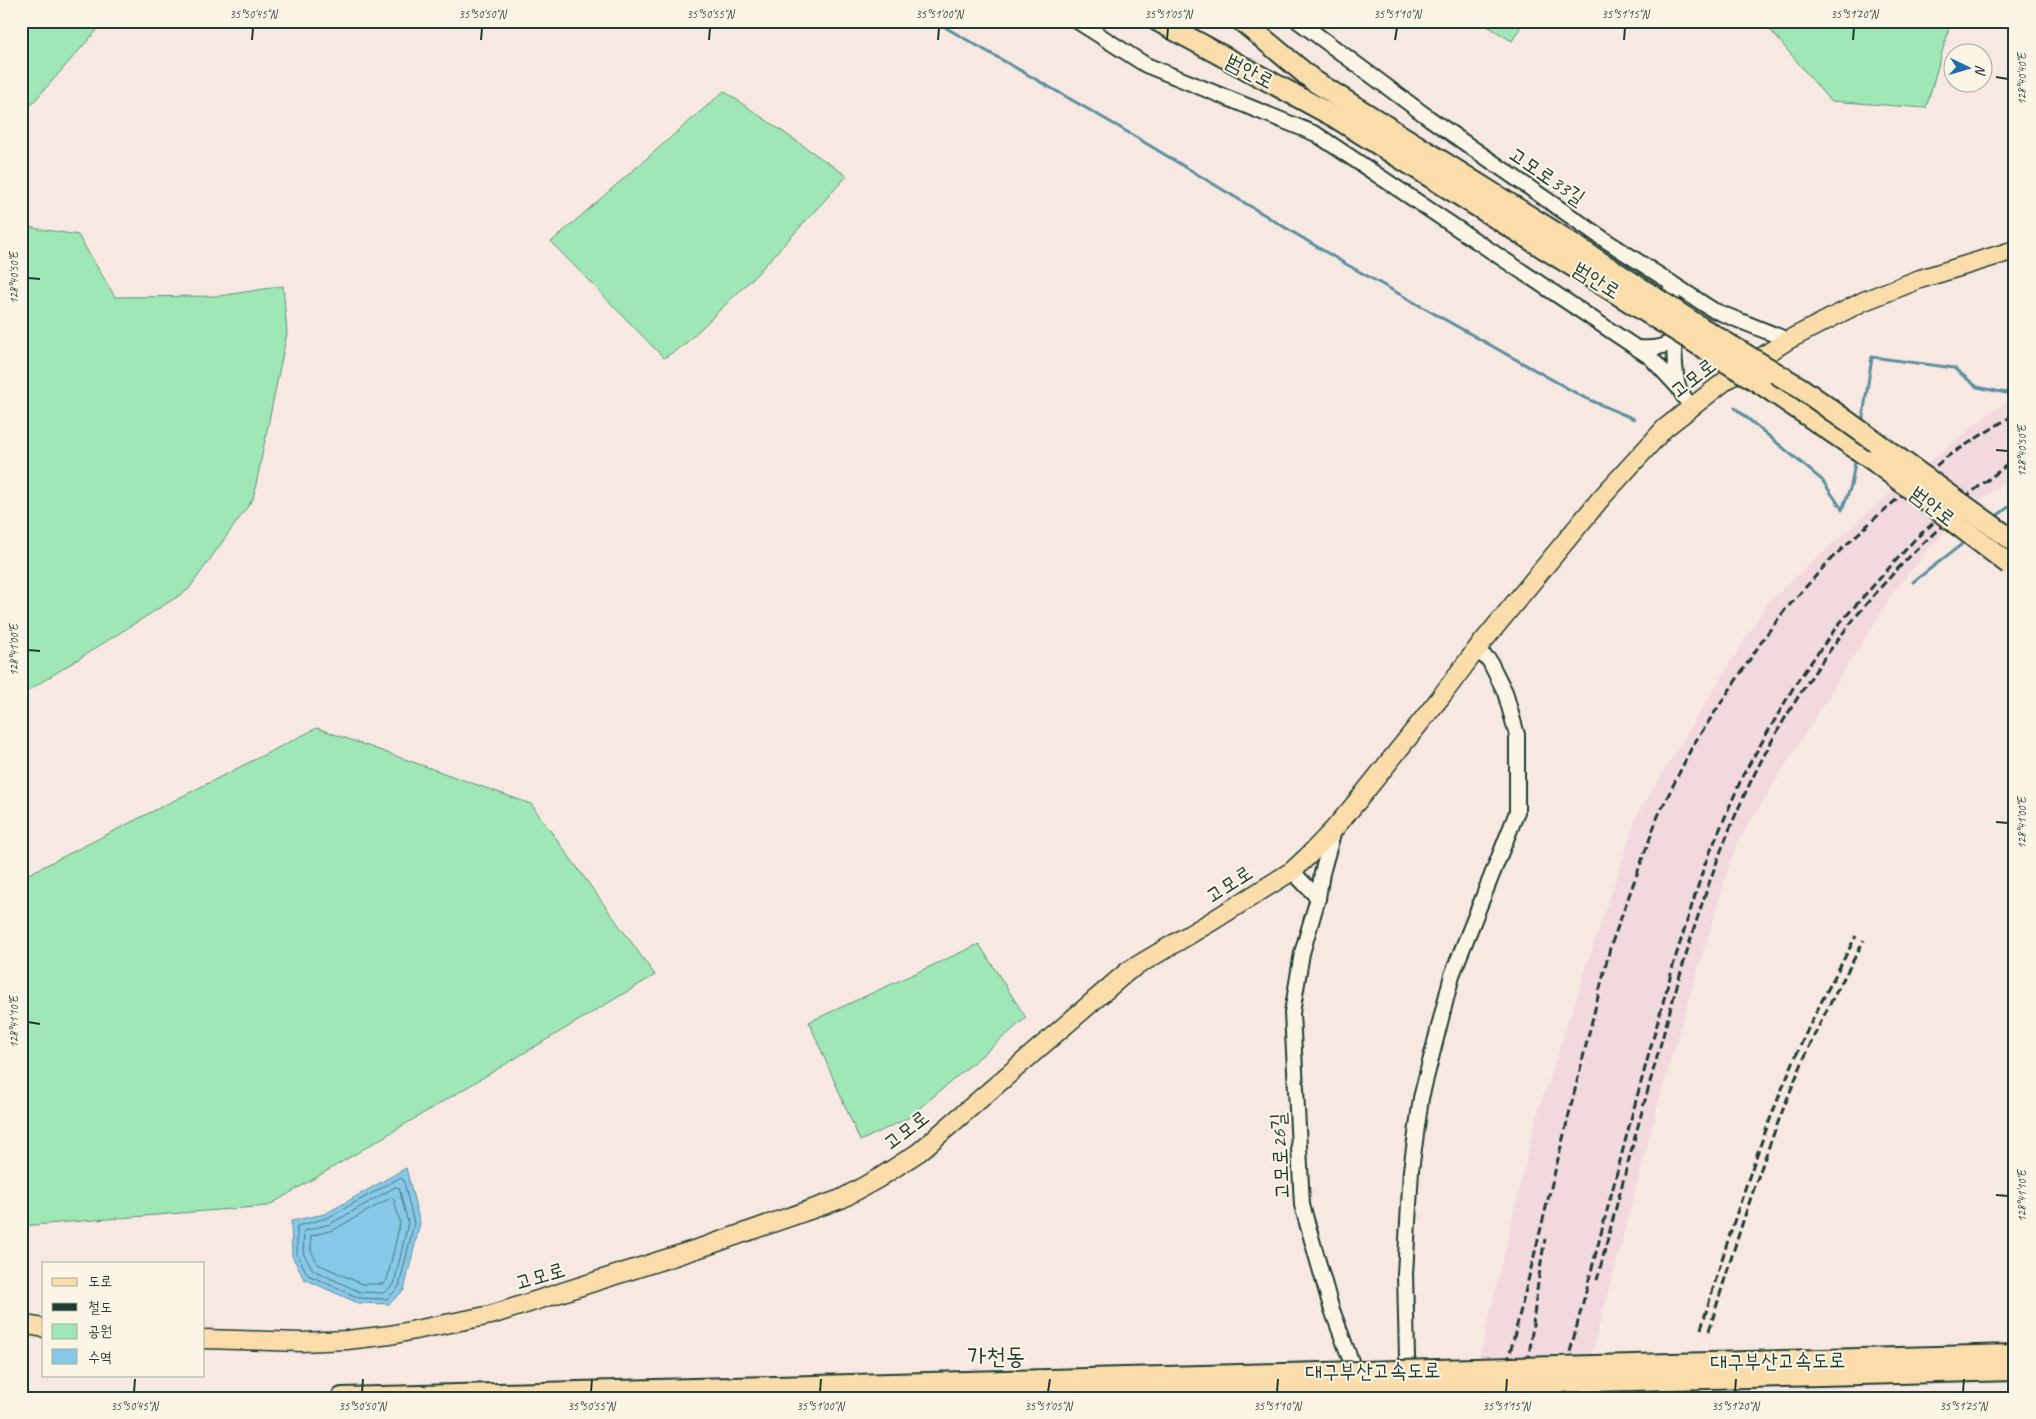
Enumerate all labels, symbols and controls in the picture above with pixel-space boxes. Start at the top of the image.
text: 35°50'45"N [229,6,278,22]
text: 35°50'50"N [458,6,507,22]
text: 35°50'55"N [686,6,735,22]
text: 35°51'00"N [915,6,964,22]
text: 35°51'05"N [1144,6,1193,22]
text: 35°51'10"N [1373,6,1422,22]
text: 35°51'15"N [1601,6,1650,22]
text: 35°51'20"N [1830,6,1879,22]
north arrow [1944,42,1994,92]
street label: 범안로 [1222,48,1278,94]
text: 128°40'40"E [2014,51,2030,105]
text: N [1971,64,1989,76]
street label: 고모로33길 [1504,141,1590,211]
text: 128°40'50"E [6,250,22,304]
street label: 범안로 [1569,256,1625,304]
street label: 고모로 [1665,352,1721,404]
text: 128°40'50"E [2014,423,2030,477]
street label: 범안로 [1905,480,1961,532]
text: 128°41'00"E [6,622,22,676]
text: 128°41'00"E [2014,795,2030,849]
street label: 고모로 [1201,859,1257,909]
text: 128°41'10"E [6,994,22,1048]
street label: 고모로 [878,1104,934,1156]
street label: 고모로26길 [1265,1112,1295,1200]
text: 128°41'10"E [2014,1168,2030,1222]
street label: 고모로 [512,1256,568,1296]
legend [42,1262,205,1376]
text: 도로 [88,1272,112,1291]
text: 철도 [88,1298,112,1317]
text: 공원 [88,1322,112,1341]
district label: 가천동 [967,1341,1025,1371]
street label: 대구부산고속도로 [1710,1347,1846,1375]
text: 수역 [88,1348,112,1367]
street label: 대구부산고속도로 [1305,1357,1441,1385]
text: 35°50'45"N [110,1398,159,1414]
text: 35°50'50"N [338,1398,387,1414]
text: 35°50'55"N [567,1398,616,1414]
text: 35°51'00"N [796,1398,845,1414]
text: 35°51'05"N [1024,1398,1073,1414]
text: 35°51'10"N [1253,1398,1302,1414]
text: 35°51'15"N [1482,1398,1531,1414]
text: 35°51'20"N [1711,1398,1760,1414]
text: 35°51'25"N [1939,1398,1988,1414]

